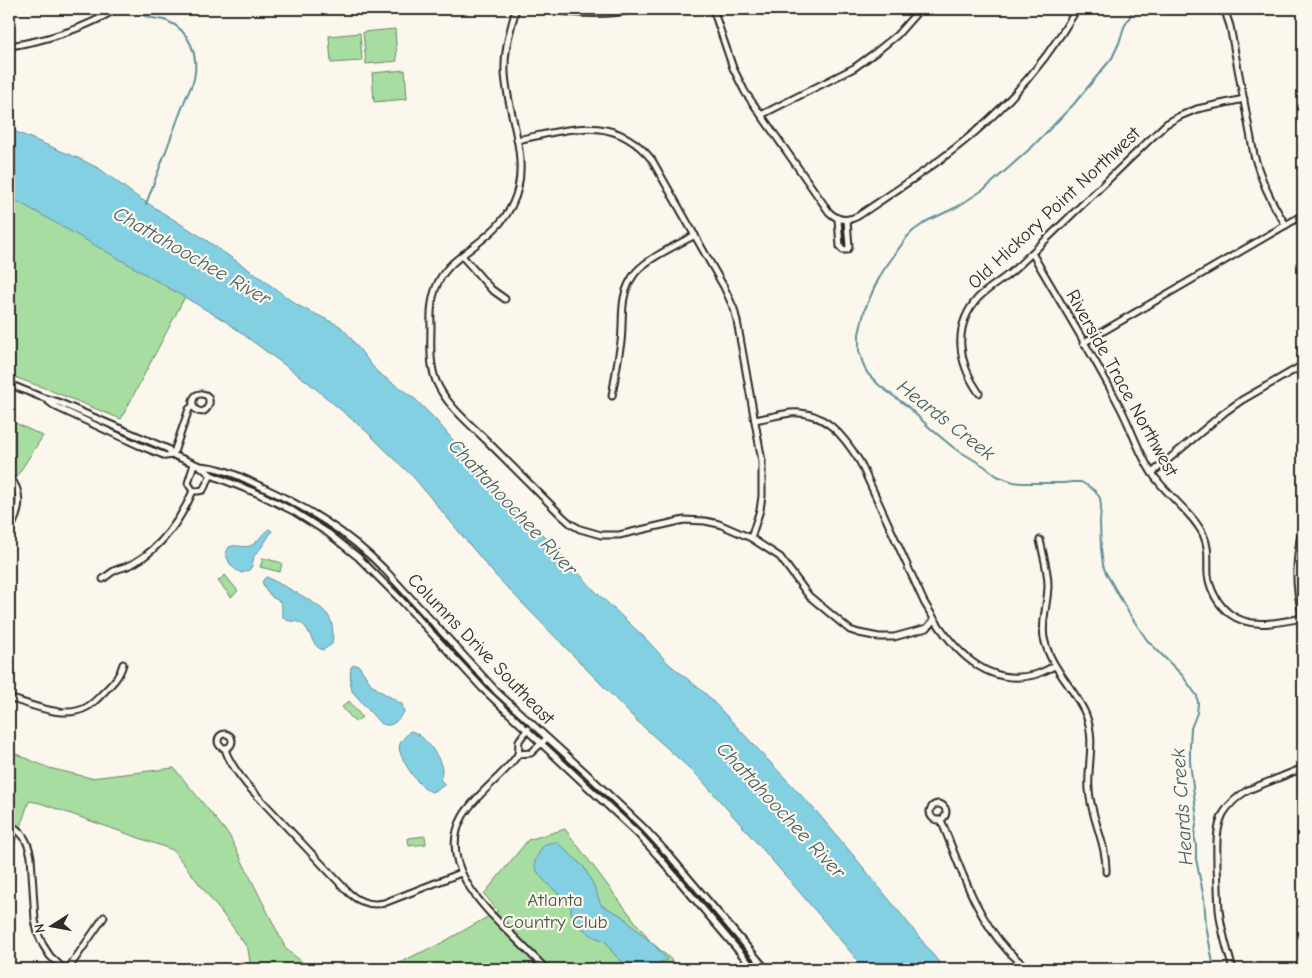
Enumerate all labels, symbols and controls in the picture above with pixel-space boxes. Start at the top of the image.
street label: Old Hickory Point Northwest [963,122,1145,294]
water label: Chattahoochee River [109,202,276,311]
street label: Riverside Trace Northwest [1061,286,1183,481]
water label: Heards Creek [893,375,999,465]
water label: Chattahoochee River [444,434,583,581]
street label: Columns Drive Southeast [403,569,559,730]
water label: Chattahoochee River [712,737,851,884]
water label: Heards Creek [1166,747,1198,866]
park label: Atlanta Country Club [502,889,608,933]
north arrow [28,900,78,950]
text: N [31,922,49,934]

